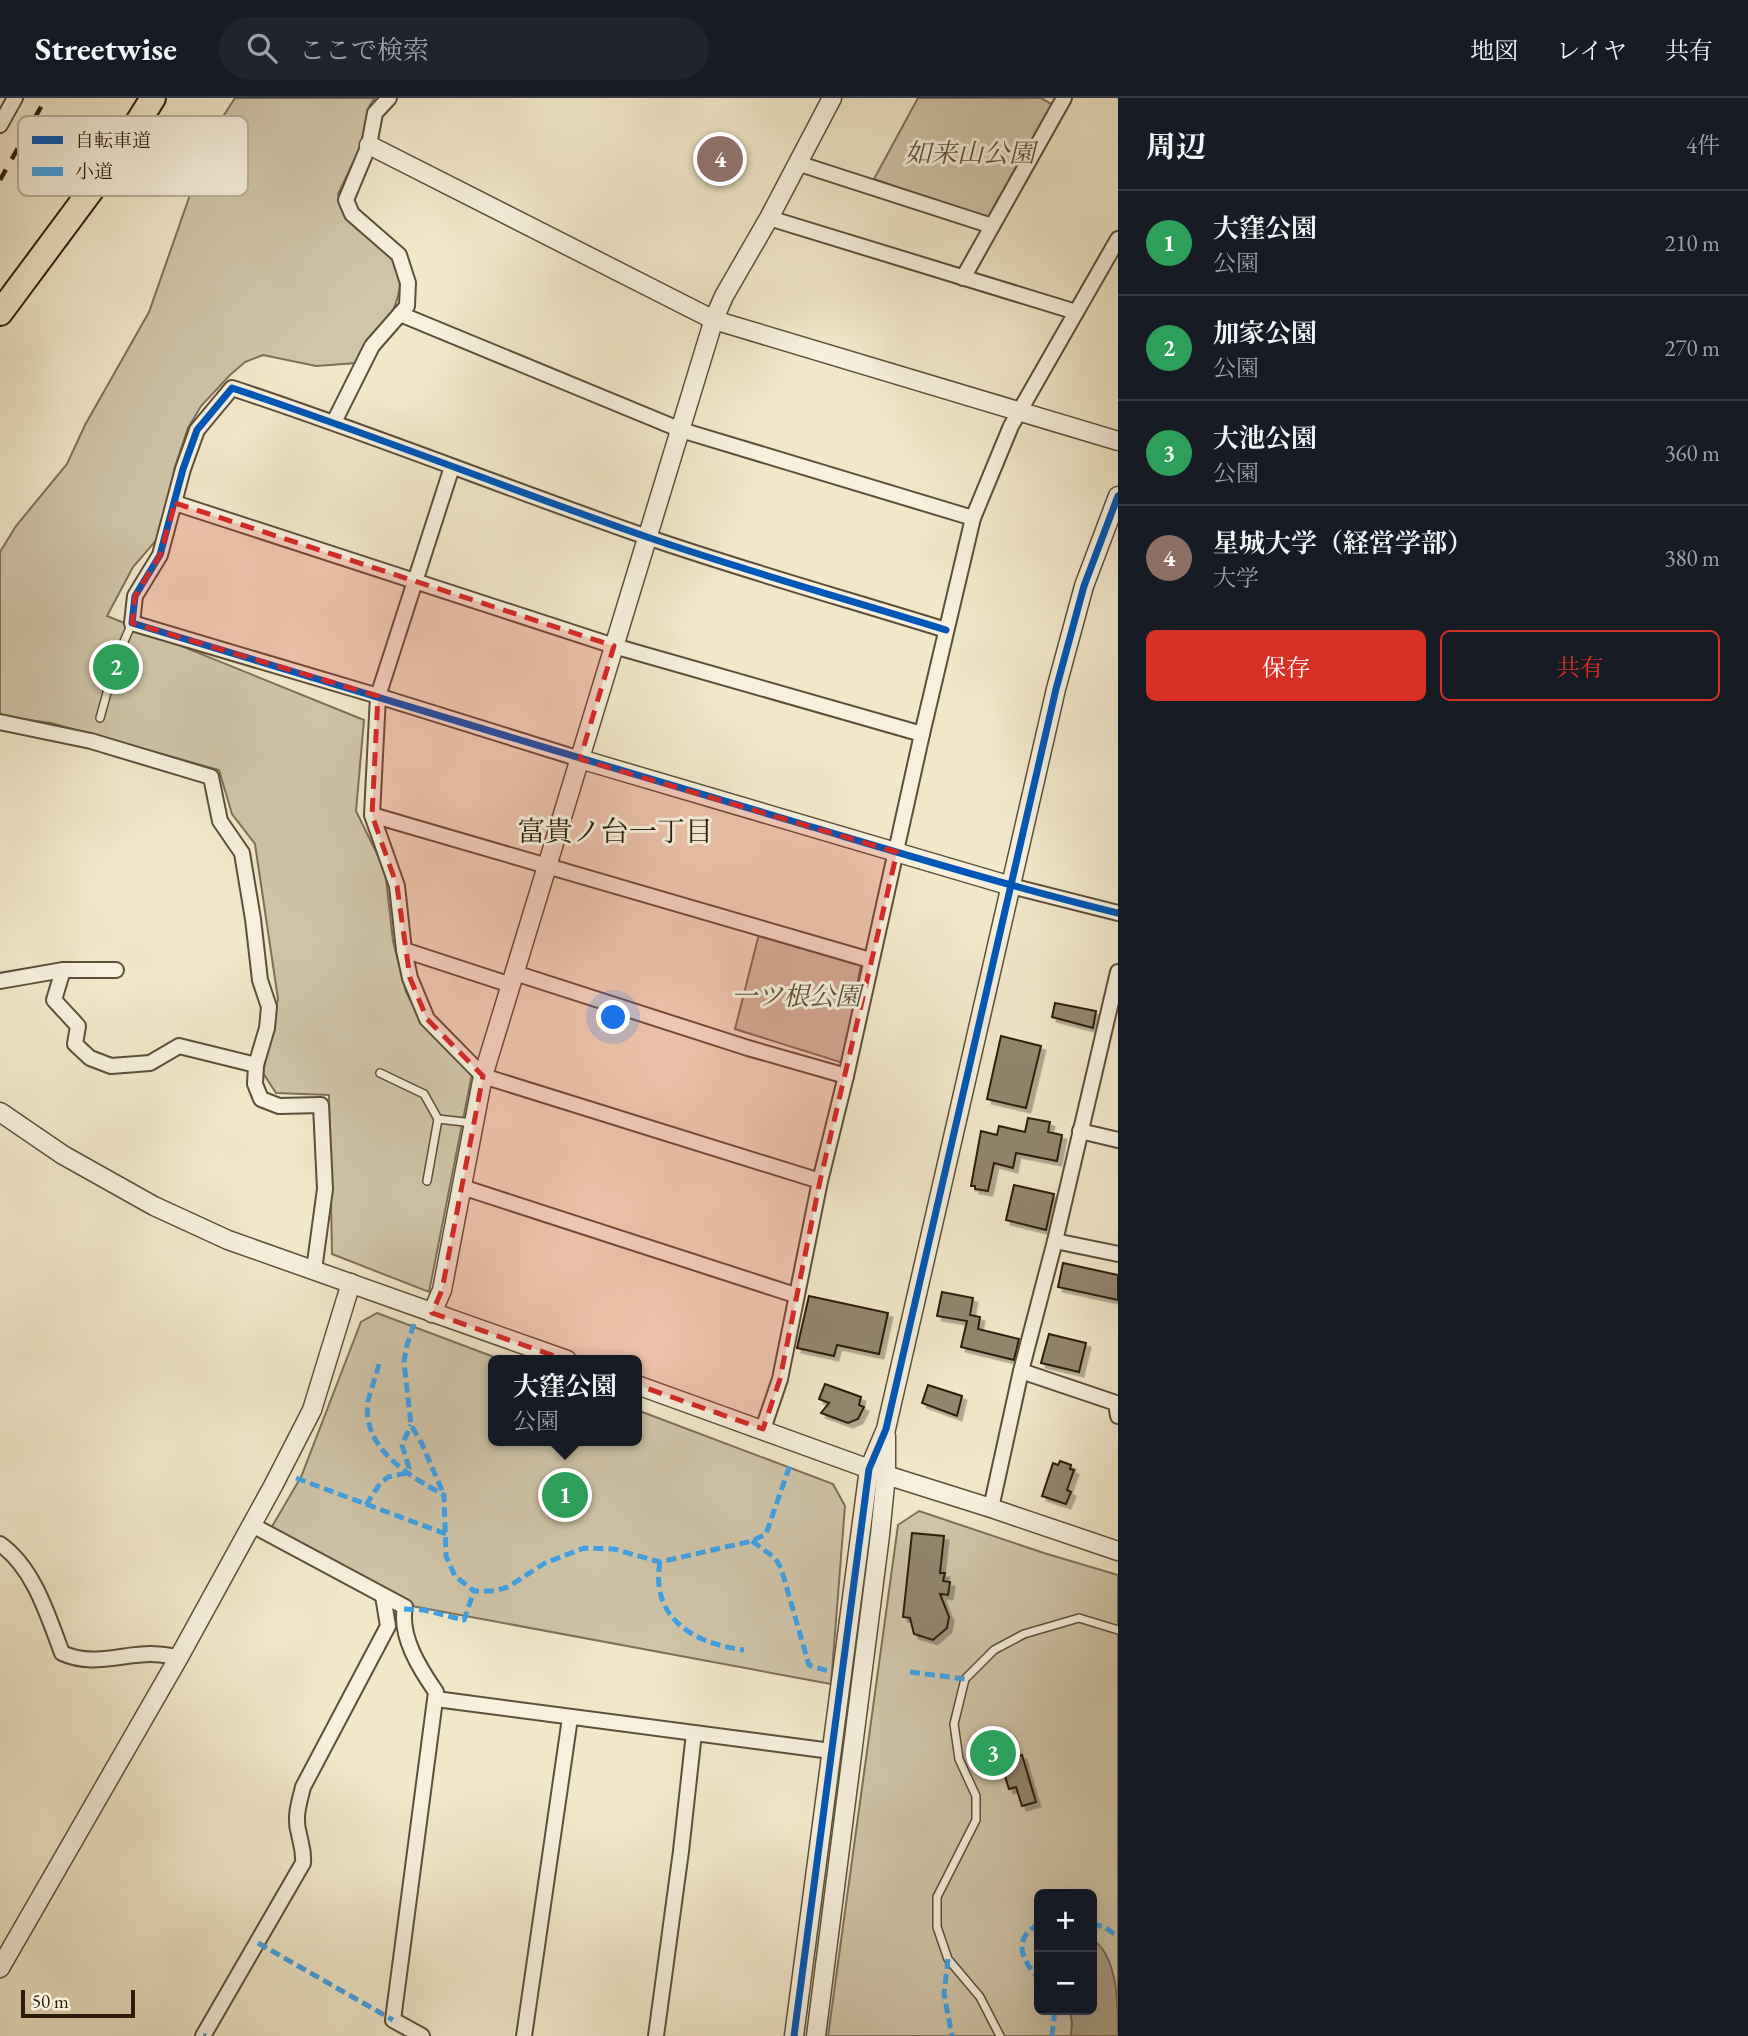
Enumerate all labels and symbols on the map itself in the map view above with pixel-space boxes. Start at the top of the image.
legend [18,116,248,196]
text: 自転車道 [75,128,151,153]
pin: 4 [697,133,743,185]
park label: 如来山公園 [905,136,1039,170]
text: 小道 [75,159,113,184]
pin: 2 [93,641,139,693]
district label: 富貴ノ台一丁目 [517,813,713,849]
park label: 一ツ根公園 [731,979,865,1013]
your location [596,1000,630,1034]
pin: 1 [542,1469,588,1521]
pin: 3 [970,1727,1016,1779]
scale bar [21,1987,135,2019]

